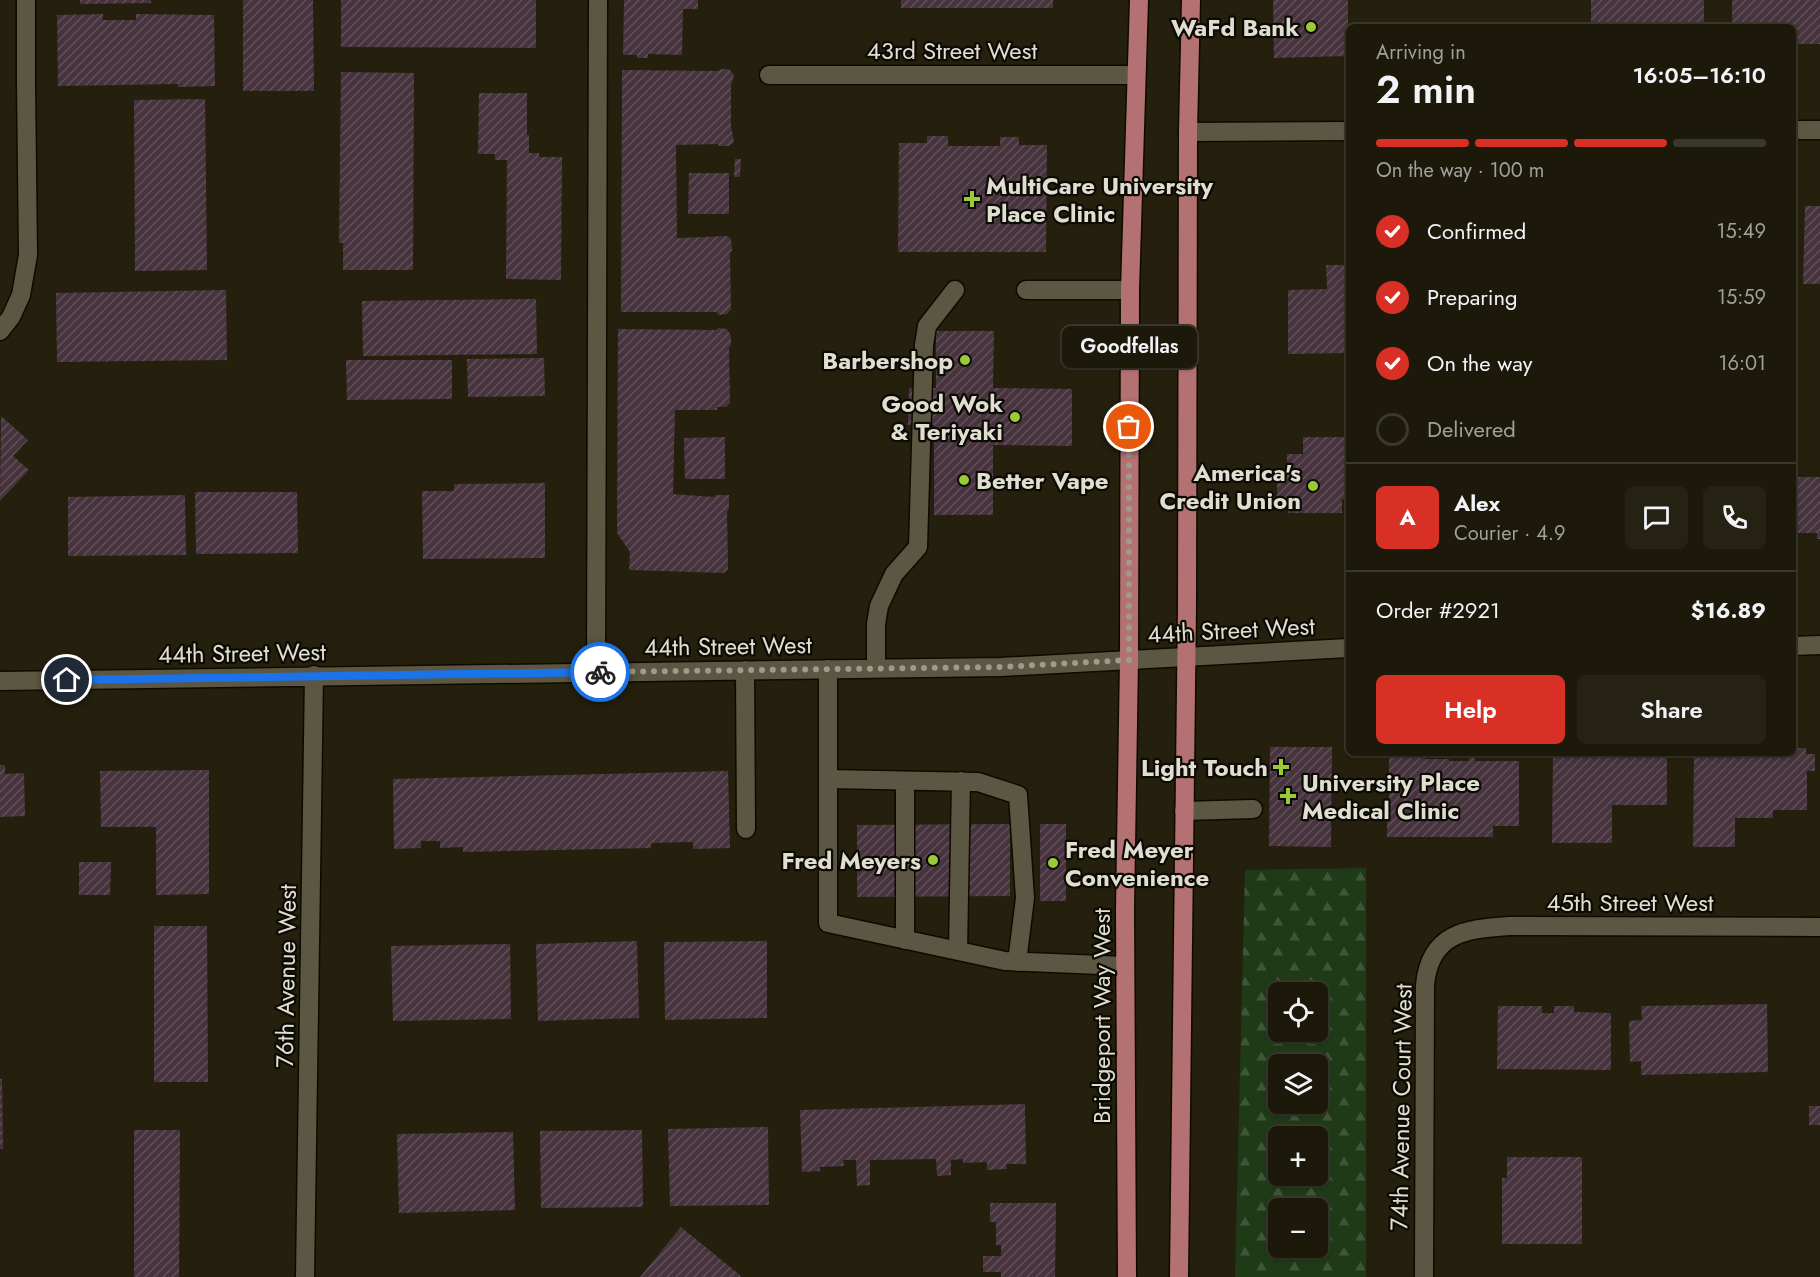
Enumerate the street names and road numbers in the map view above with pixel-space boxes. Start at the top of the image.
street label: 43rd Street West [867,33,1037,68]
street label: 44th Street West [1146,608,1316,652]
street label: 44th Street West [644,627,812,665]
street label: 44th Street West [158,634,326,672]
street label: 76th Avenue West [267,884,305,1068]
street label: 45th Street West [1546,885,1714,920]
street label: Bridgeport Way West [1084,908,1119,1124]
street label: 74th Avenue Court West [1381,983,1421,1231]

